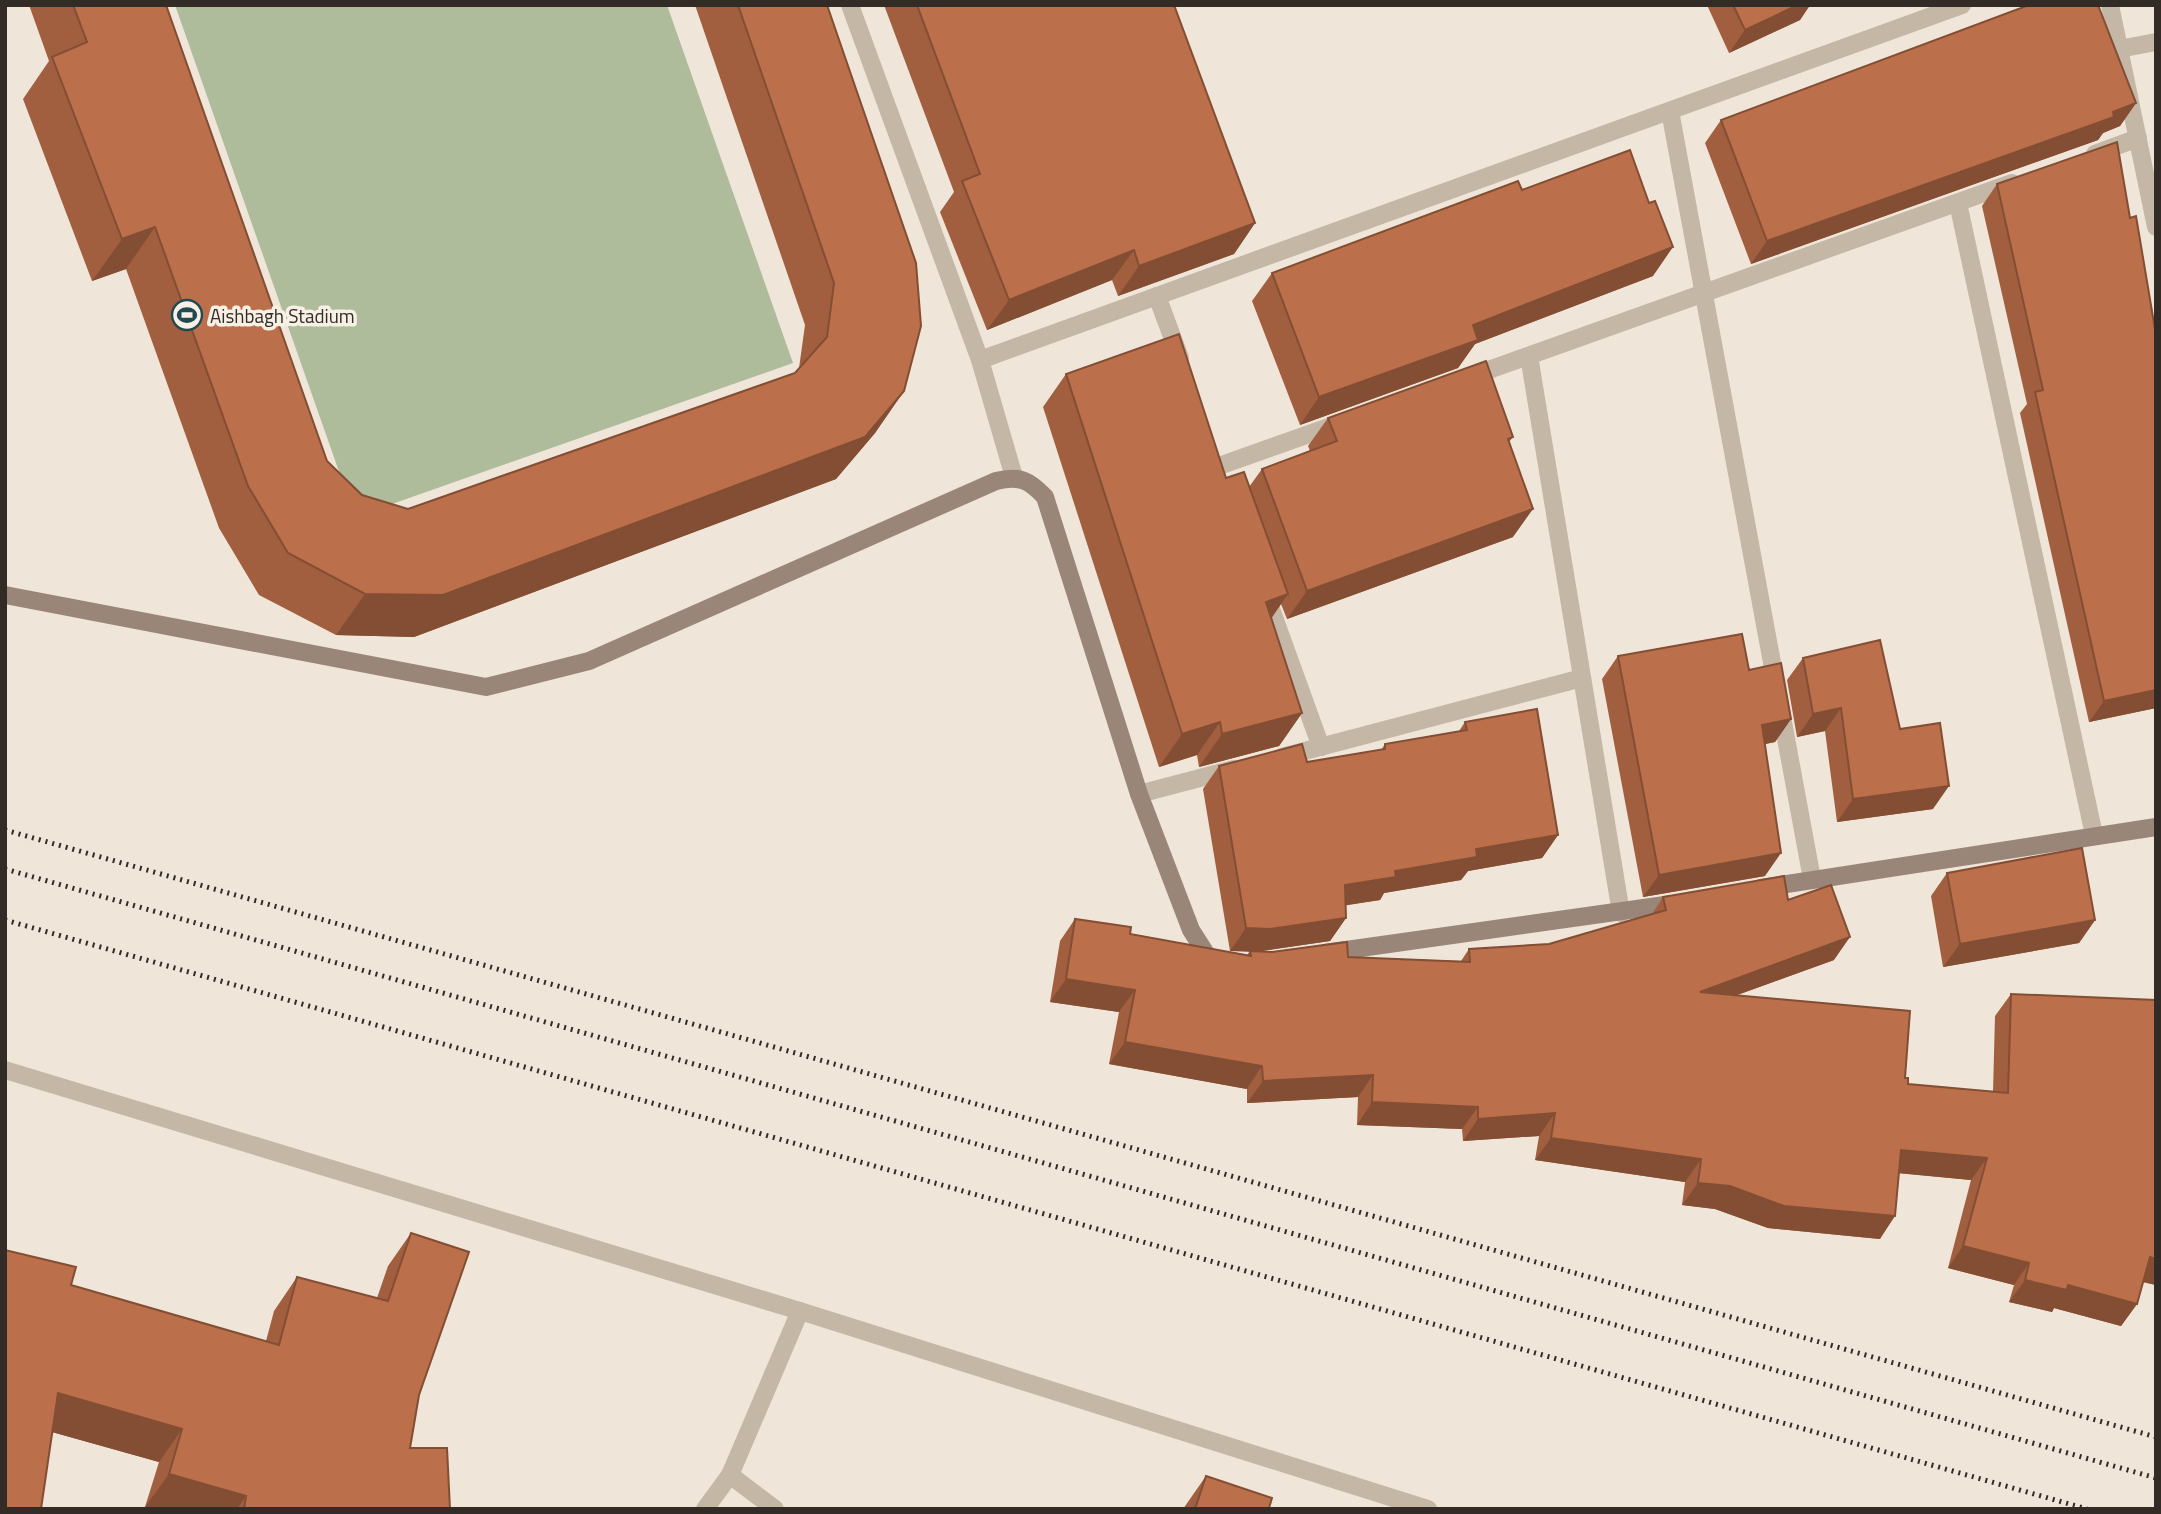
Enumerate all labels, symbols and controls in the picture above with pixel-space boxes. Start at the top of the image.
sports icon: Aishbagh Stadium [170,298,204,332]
place label: Aishbagh Stadium [210,301,355,330]

